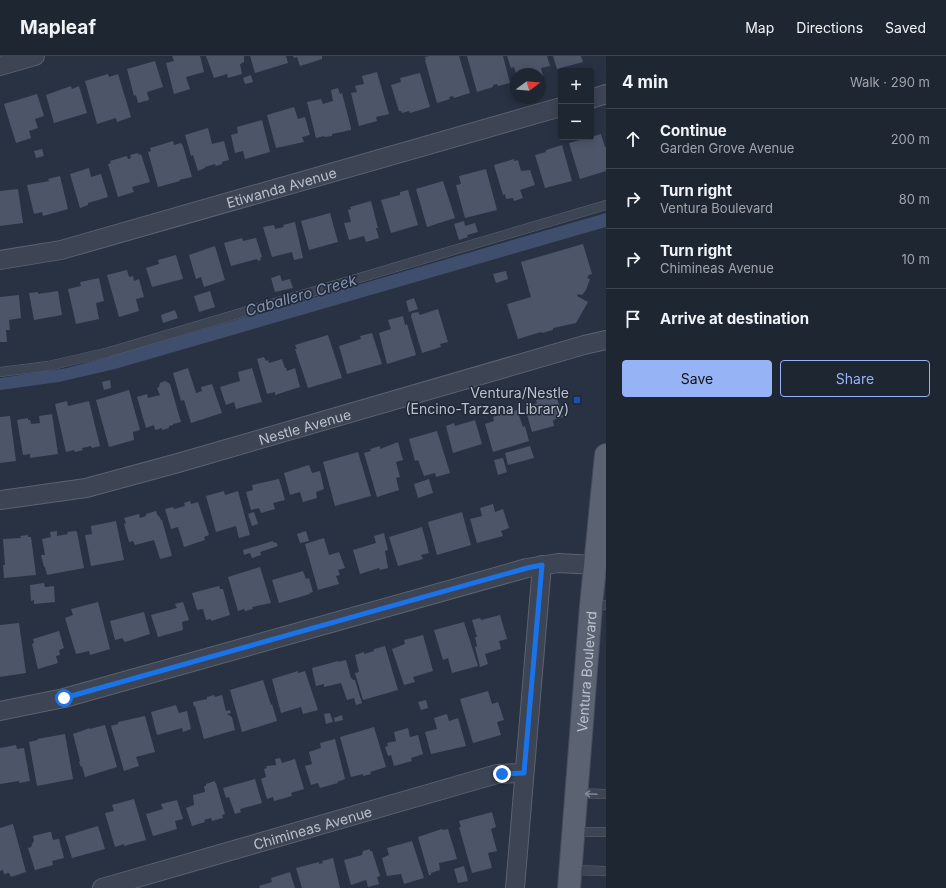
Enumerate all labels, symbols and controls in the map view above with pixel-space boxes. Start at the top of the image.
text: Mapleaf [20,16,96,39]
text: Map [745,19,774,36]
text: Directions [796,19,863,36]
text: Saved [885,19,926,36]
north arrow [510,68,546,104]
map controls [558,68,594,140]
button: + [558,68,594,104]
text: 4 min [622,72,668,92]
text: Walk · 290 m [850,74,930,90]
button: − [558,104,594,140]
text: Continue [660,121,727,140]
icon: ahead [622,128,644,150]
text: 200 m [891,131,930,147]
text: Garden Grove Avenue [660,140,794,156]
street label: Etiwanda Avenue [224,163,338,211]
text: Turn right [660,181,732,200]
icon: right [622,188,644,210]
text: 80 m [899,191,930,207]
text: Ventura Boulevard [660,200,773,216]
text: Turn right [660,241,732,260]
icon: right [622,248,644,270]
text: 10 m [901,251,930,267]
text: Chimineas Avenue [660,260,774,276]
water label: Caballero Creek [243,270,360,320]
icon: arrive [622,308,644,330]
text: Arrive at destination [660,309,809,328]
button: Save [622,360,772,397]
button: Share [780,360,930,397]
place label: Ventura/Nestle (Encino-Tarzana Library) [405,384,569,417]
marker: Ventura/Nestle (Encino-Tarzana Library) [572,395,582,405]
street label: Nestle Avenue [256,405,353,448]
street label: Ventura Boulevard [573,610,599,733]
route start [55,689,73,707]
route end [493,765,511,783]
one-way arrow [585,790,598,797]
street label: Chimineas Avenue [251,802,374,852]

